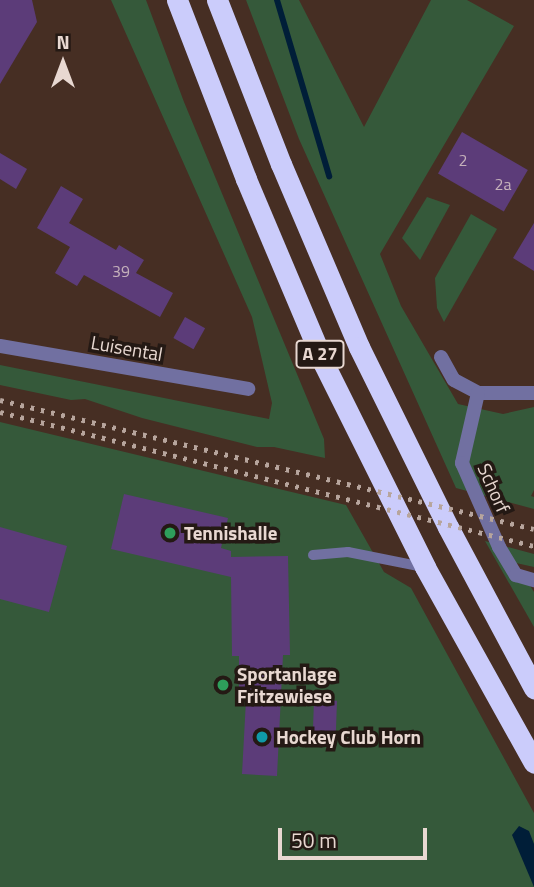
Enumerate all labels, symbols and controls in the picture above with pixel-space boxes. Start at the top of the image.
text: N [56,27,70,56]
north arrow [28,28,98,98]
house number: 2 [459,150,467,170]
house number: 2a [495,174,511,194]
house number: 39 [112,261,130,281]
street label: Luisental [89,330,165,366]
road number: A 27 [296,340,344,368]
street label: Schorf [473,460,515,516]
place label: Tennishalle [184,522,277,544]
marker: Tennishalle [162,525,178,541]
place label: Sportanlage Fritzewiese [237,663,337,707]
marker: Sportanlage Fritzewiese [215,677,231,693]
place label: Hockey Club Horn [276,726,421,748]
marker: Hockey Club Horn [254,729,270,745]
scale bar [282,814,431,858]
text: 50 m [291,824,337,856]

